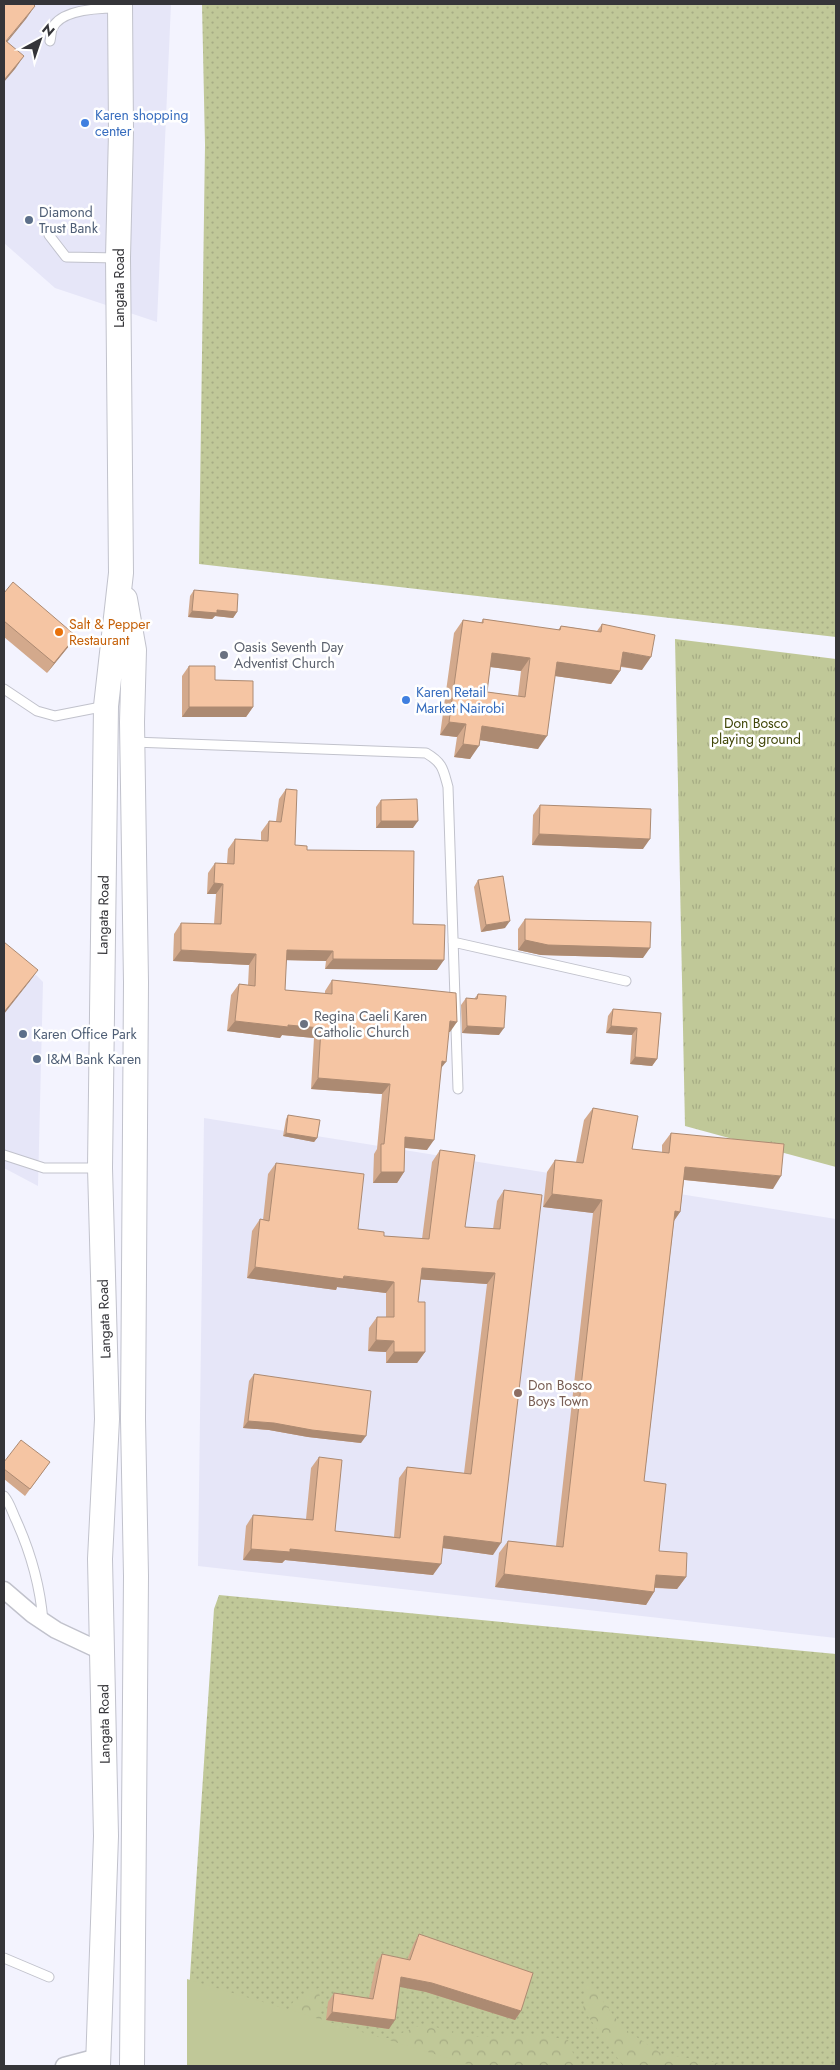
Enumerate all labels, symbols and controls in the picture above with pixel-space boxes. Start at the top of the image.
north arrow [15,15,65,65]
text: N [38,19,59,41]
place label: Karen shopping center [95,105,189,141]
marker: Karen shopping center [79,117,91,129]
place label: Diamond Trust Bank [39,202,99,238]
marker: Diamond Trust Bank [23,214,35,226]
street label: Langata Road [109,248,129,328]
place label: Salt & Pepper Restaurant [69,614,150,650]
marker: Salt & Pepper Restaurant [53,626,65,638]
place label: Oasis Seventh Day Adventist Church [234,637,344,673]
marker: Oasis Seventh Day Adventist Church [218,649,230,661]
place label: Karen Retail Market Nairobi [416,682,505,718]
marker: Karen Retail Market Nairobi [400,694,412,706]
park label: Don Bosco playing ground [711,713,801,749]
street label: Langata Road [92,875,114,955]
place label: Regina Caeli Karen Catholic Church [314,1006,427,1042]
marker: Regina Caeli Karen Catholic Church [298,1018,310,1030]
place label: Karen Office Park [33,1024,138,1044]
marker: Karen Office Park [17,1028,29,1040]
place label: I&M Bank Karen [47,1049,141,1069]
marker: I&M Bank Karen [31,1053,43,1065]
street label: Langata Road [93,1279,115,1359]
place label: Don Bosco Boys Town [528,1375,593,1411]
marker: Don Bosco Boys Town [512,1387,524,1399]
street label: Langata Road [93,1684,115,1764]

